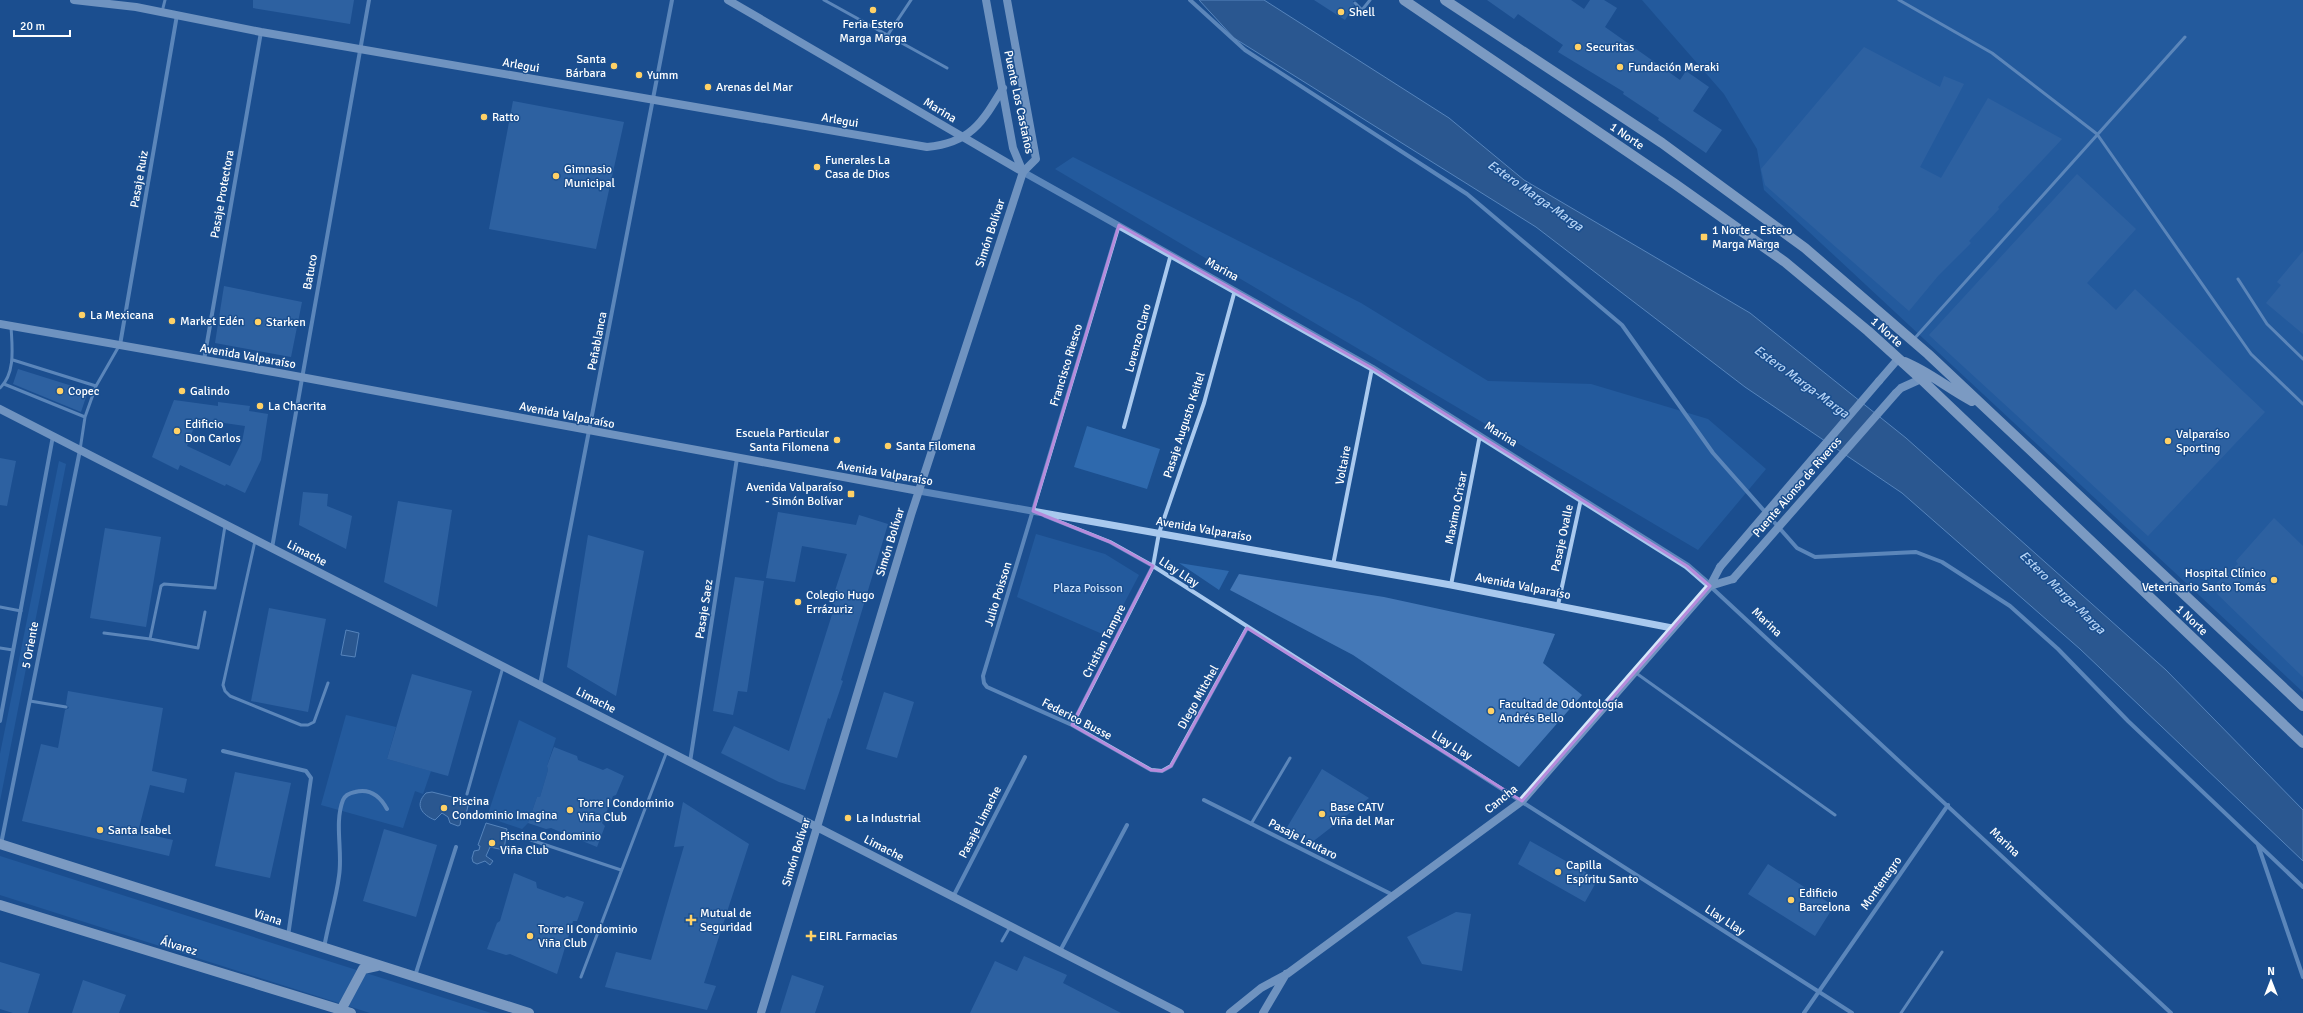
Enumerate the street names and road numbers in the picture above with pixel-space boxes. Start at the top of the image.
street label: Puente Los Castaños [1000,49,1037,155]
street label: Arlegui [501,55,541,76]
street label: Marina [920,95,959,126]
street label: Arlegui [820,110,860,131]
street label: 1 Norte [1607,119,1647,153]
street label: Pasaje Ruiz [127,149,152,209]
street label: Pasaje Protectora [207,149,238,239]
street label: Simón Bolívar [972,197,1009,269]
street label: Batuco [300,253,321,291]
street label: Marina [1202,254,1241,285]
street label: Lorenzo Claro [1122,302,1155,374]
street label: Peñablanca [584,311,611,372]
street label: 1 Norte [1867,314,1906,351]
street label: Francisco Riesco [1047,322,1086,408]
street label: Avenida Valparaíso [199,341,297,372]
street label: Pasaje Augusto Keitel [1160,370,1209,480]
street label: Avenida Valparaíso [518,399,616,432]
street label: Marina [1481,418,1520,450]
street label: Puente Alonso de Riveros [1750,434,1845,541]
street label: Voltaire [1332,444,1355,486]
street label: Avenida Valparaíso [836,458,934,489]
street label: Maximo Crisar [1442,470,1471,546]
street label: Pasaje Ovalle [1548,503,1577,573]
street label: Simón Bolívar [873,505,908,578]
street label: Avenida Valparaíso [1155,514,1253,545]
street label: Limache [284,537,329,570]
street label: Llay Llay [1156,554,1202,591]
street label: Julio Poisson [982,560,1015,628]
street label: Avenida Valparaíso [1474,570,1572,603]
street label: Pasaje Saez [692,578,717,640]
street label: Cristian Tampre [1080,602,1129,680]
street label: 1 Norte [2173,602,2211,639]
street label: Marina [1748,605,1785,640]
street label: 5 Oriente [19,620,42,670]
street label: DIego Mitchel [1175,662,1222,732]
street label: Limache [573,684,618,717]
street label: Federico Busse [1039,695,1114,744]
street label: Llay Llay [1429,727,1475,764]
street label: Cancha [1482,782,1521,817]
street label: Pasaje Limache [956,784,1005,861]
street label: Simón Bolívar [779,815,814,888]
street label: Pasaje Lautaro [1266,816,1340,863]
street label: Marina [1986,825,2023,860]
street label: Limache [861,832,906,865]
street label: Montenegro [1858,854,1905,913]
street label: Llay Llay [1702,902,1748,939]
street label: Viana [252,906,284,929]
street label: Álvarez [159,934,199,959]

